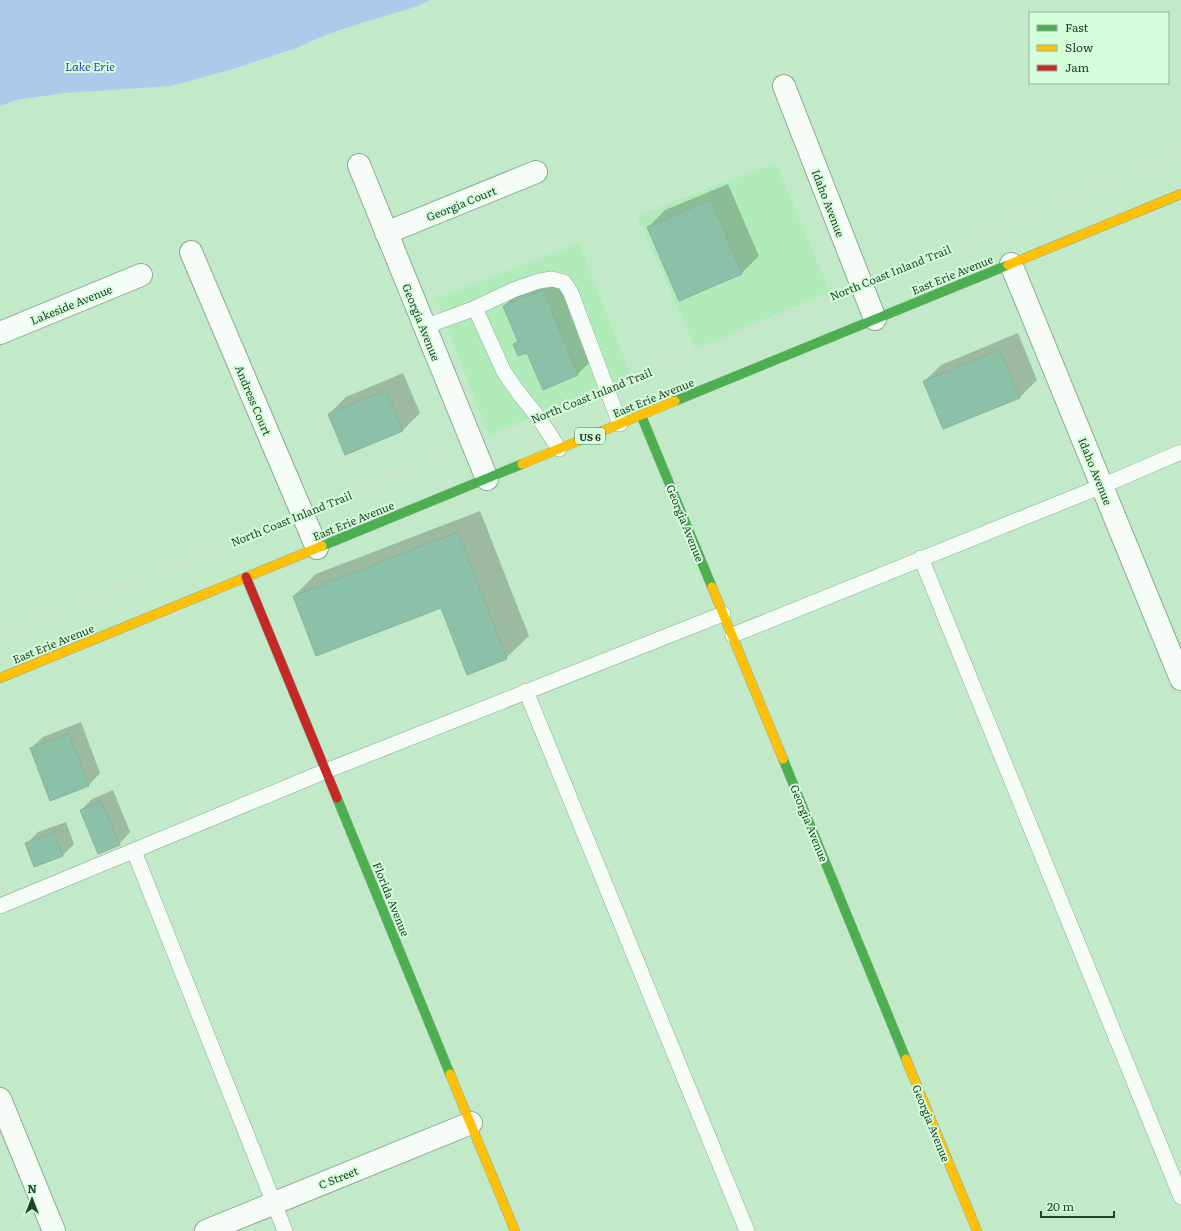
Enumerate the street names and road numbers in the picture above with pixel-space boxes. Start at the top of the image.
street label: Idaho Avenue [809,167,849,240]
street label: Georgia Court [424,181,499,224]
street label: North Coast Inland Trail [827,240,953,304]
street label: East Erie Avenue [909,250,995,298]
street label: Lakeside Avenue [28,280,115,328]
street label: Georgia Avenue [399,281,445,363]
street label: Andress Court [232,362,276,438]
street label: North Coast Inland Trail [528,363,654,427]
street label: East Erie Avenue [610,373,696,421]
road number: US 6 [575,428,605,444]
street label: Idaho Avenue [1075,435,1117,507]
street label: Georgia Avenue [663,482,709,564]
street label: North Coast Inland Trail [228,486,354,550]
street label: East Erie Avenue [310,496,396,544]
street label: East Erie Avenue [10,619,96,667]
street label: Georgia Avenue [787,782,833,864]
street label: Florida Avenue [370,859,414,939]
street label: Georgia Avenue [909,1082,955,1164]
street label: C Street [316,1162,361,1192]

